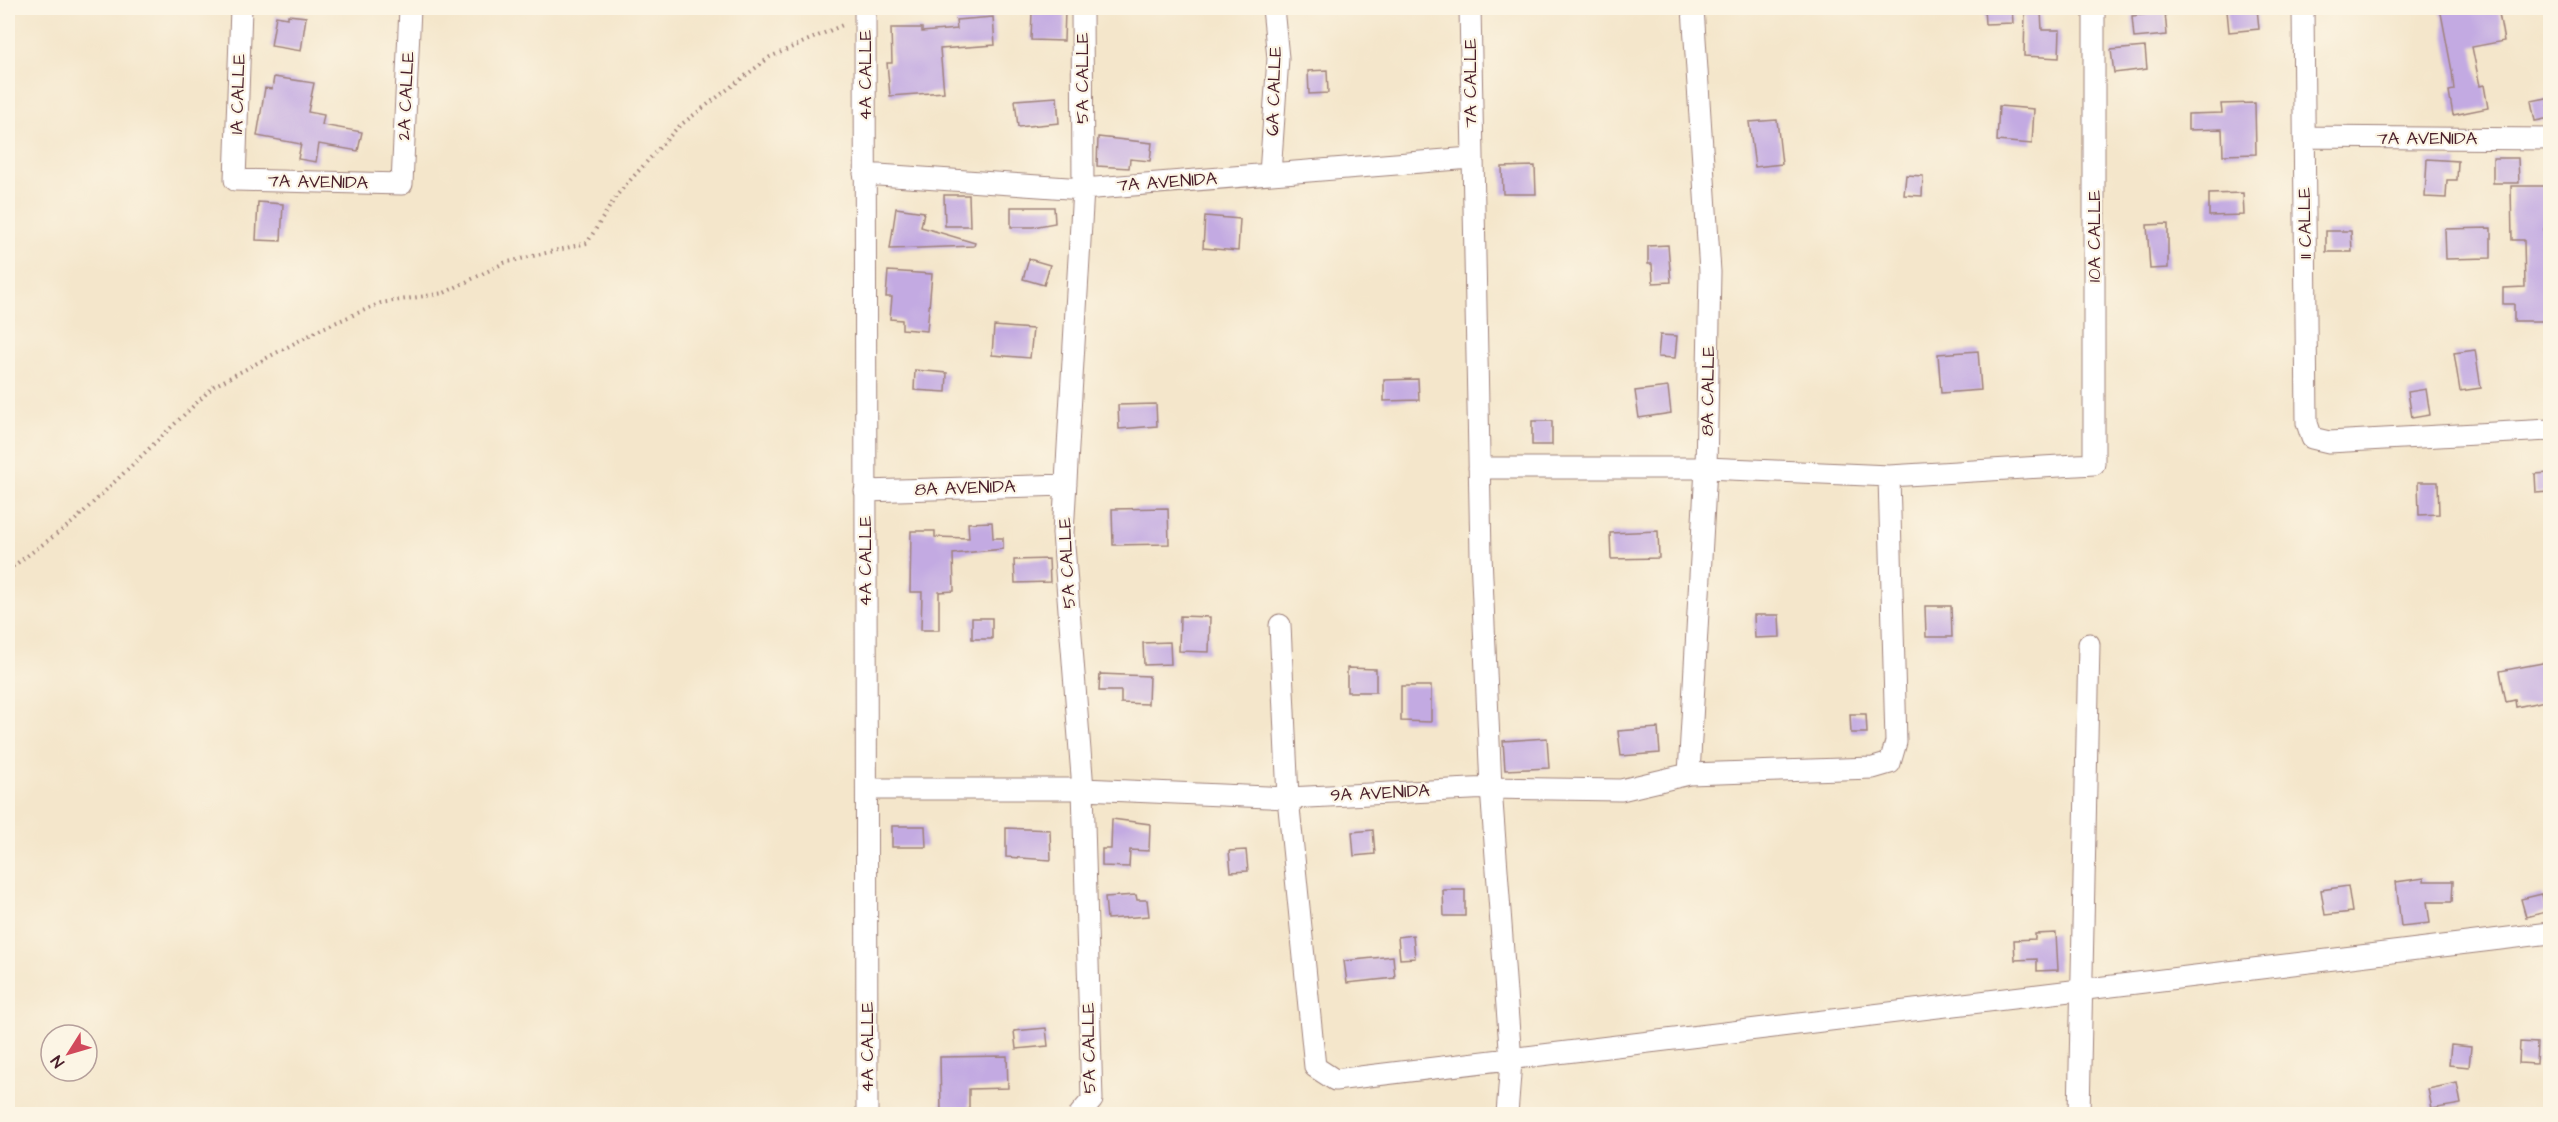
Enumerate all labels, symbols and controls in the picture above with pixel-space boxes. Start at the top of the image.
street label: 4A CALLE [853,29,878,120]
street label: 5A CALLE [1070,32,1095,124]
street label: 7A CALLE [1458,38,1483,128]
street label: 6A CALLE [1260,45,1288,136]
street label: 2A CALLE [391,51,421,141]
street label: 1A CALLE [224,53,252,135]
street label: 7A AVENIDA [2377,126,2478,151]
street label: 7A AVENIDA [1116,166,1218,198]
street label: 7A AVENIDA [268,169,369,195]
street label: 11 CALLE [2292,187,2318,259]
street label: 10A CALLE [2082,190,2107,282]
street label: 8A CALLE [1695,345,1721,436]
street label: 8A AVENIDA [914,474,1016,502]
street label: 4A CALLE [853,515,878,606]
street label: 5A CALLE [1052,516,1082,609]
street label: 9A AVENIDA [1330,778,1431,808]
street label: 4A CALLE [855,1001,880,1092]
street label: 5A CALLE [1076,1002,1102,1094]
north arrow [39,1023,99,1083]
text: N [46,1051,70,1072]

